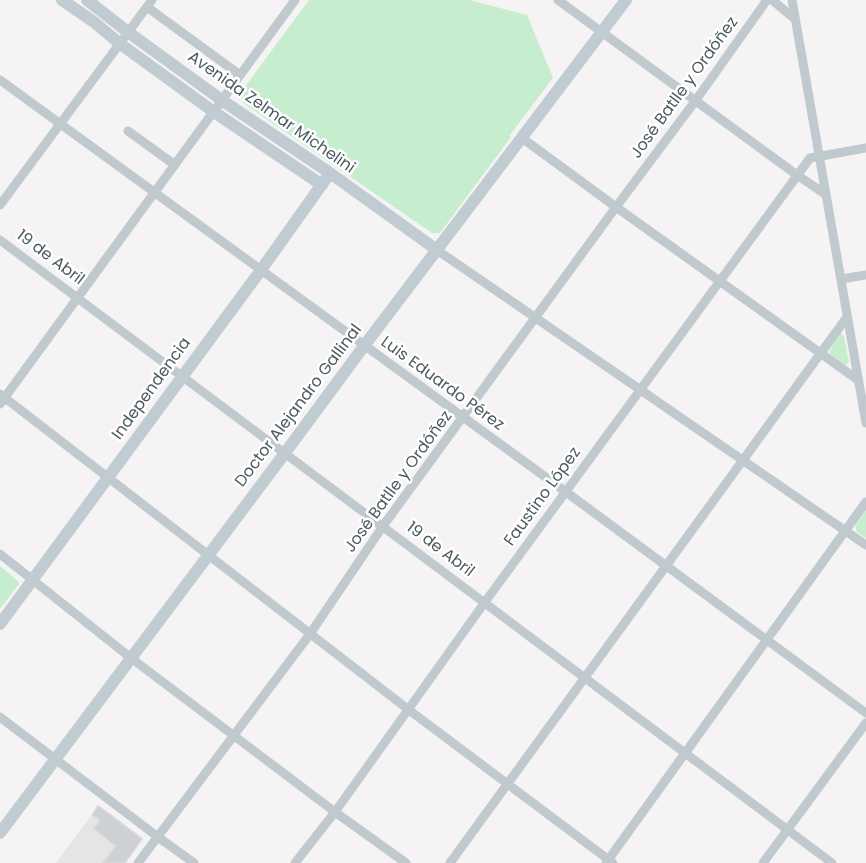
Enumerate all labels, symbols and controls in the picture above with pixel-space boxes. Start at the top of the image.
street label: José Batlle y Ordóñez [627,14,743,162]
street label: Avenida Zelmar Michelini [184,48,358,178]
street label: 19 de Abril [12,226,88,290]
street label: Doctor Alejandro Gallinal [232,321,366,491]
street label: Luis Eduardo Pérez [377,333,507,435]
street label: Independencia [109,334,195,444]
street label: José Batlle y Ordóñez [341,408,457,556]
street label: Faustino López [501,444,585,550]
street label: 19 de Abril [402,518,478,582]

